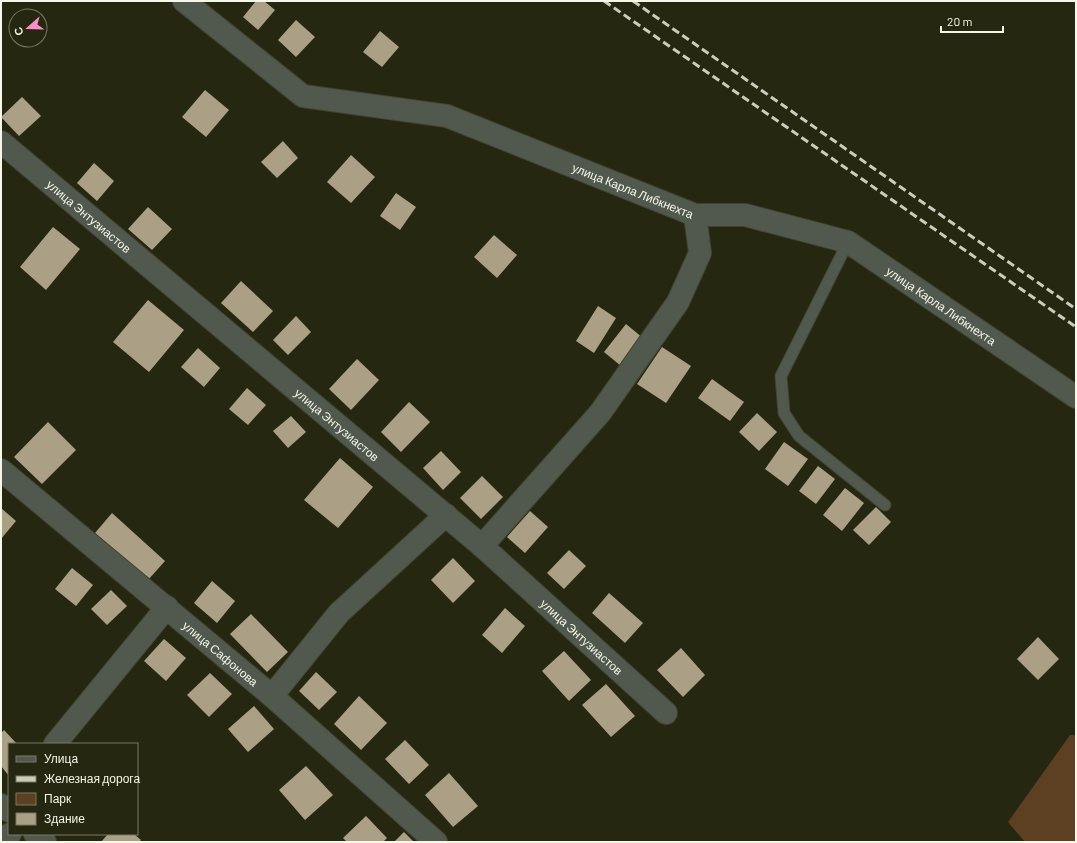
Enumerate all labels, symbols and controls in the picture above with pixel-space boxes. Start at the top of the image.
north arrow [8,8,48,48]
scale bar [941,8,1003,34]
text: 20 m [947,14,973,28]
text: С [11,26,26,38]
street label: улица Карла Либкнехта [570,160,696,221]
street label: улица Энтузиастов [43,177,134,255]
street label: улица Карла Либкнехта [883,263,999,348]
street label: улица Энтузиастов [292,385,382,464]
street label: улица Энтузиастов [537,596,626,677]
street label: улица Сафонова [180,618,261,689]
legend [8,743,138,835]
text: Улица [44,751,78,766]
text: Железная дорога [44,771,140,786]
text: Парк [44,791,72,806]
text: Здание [44,811,85,826]

